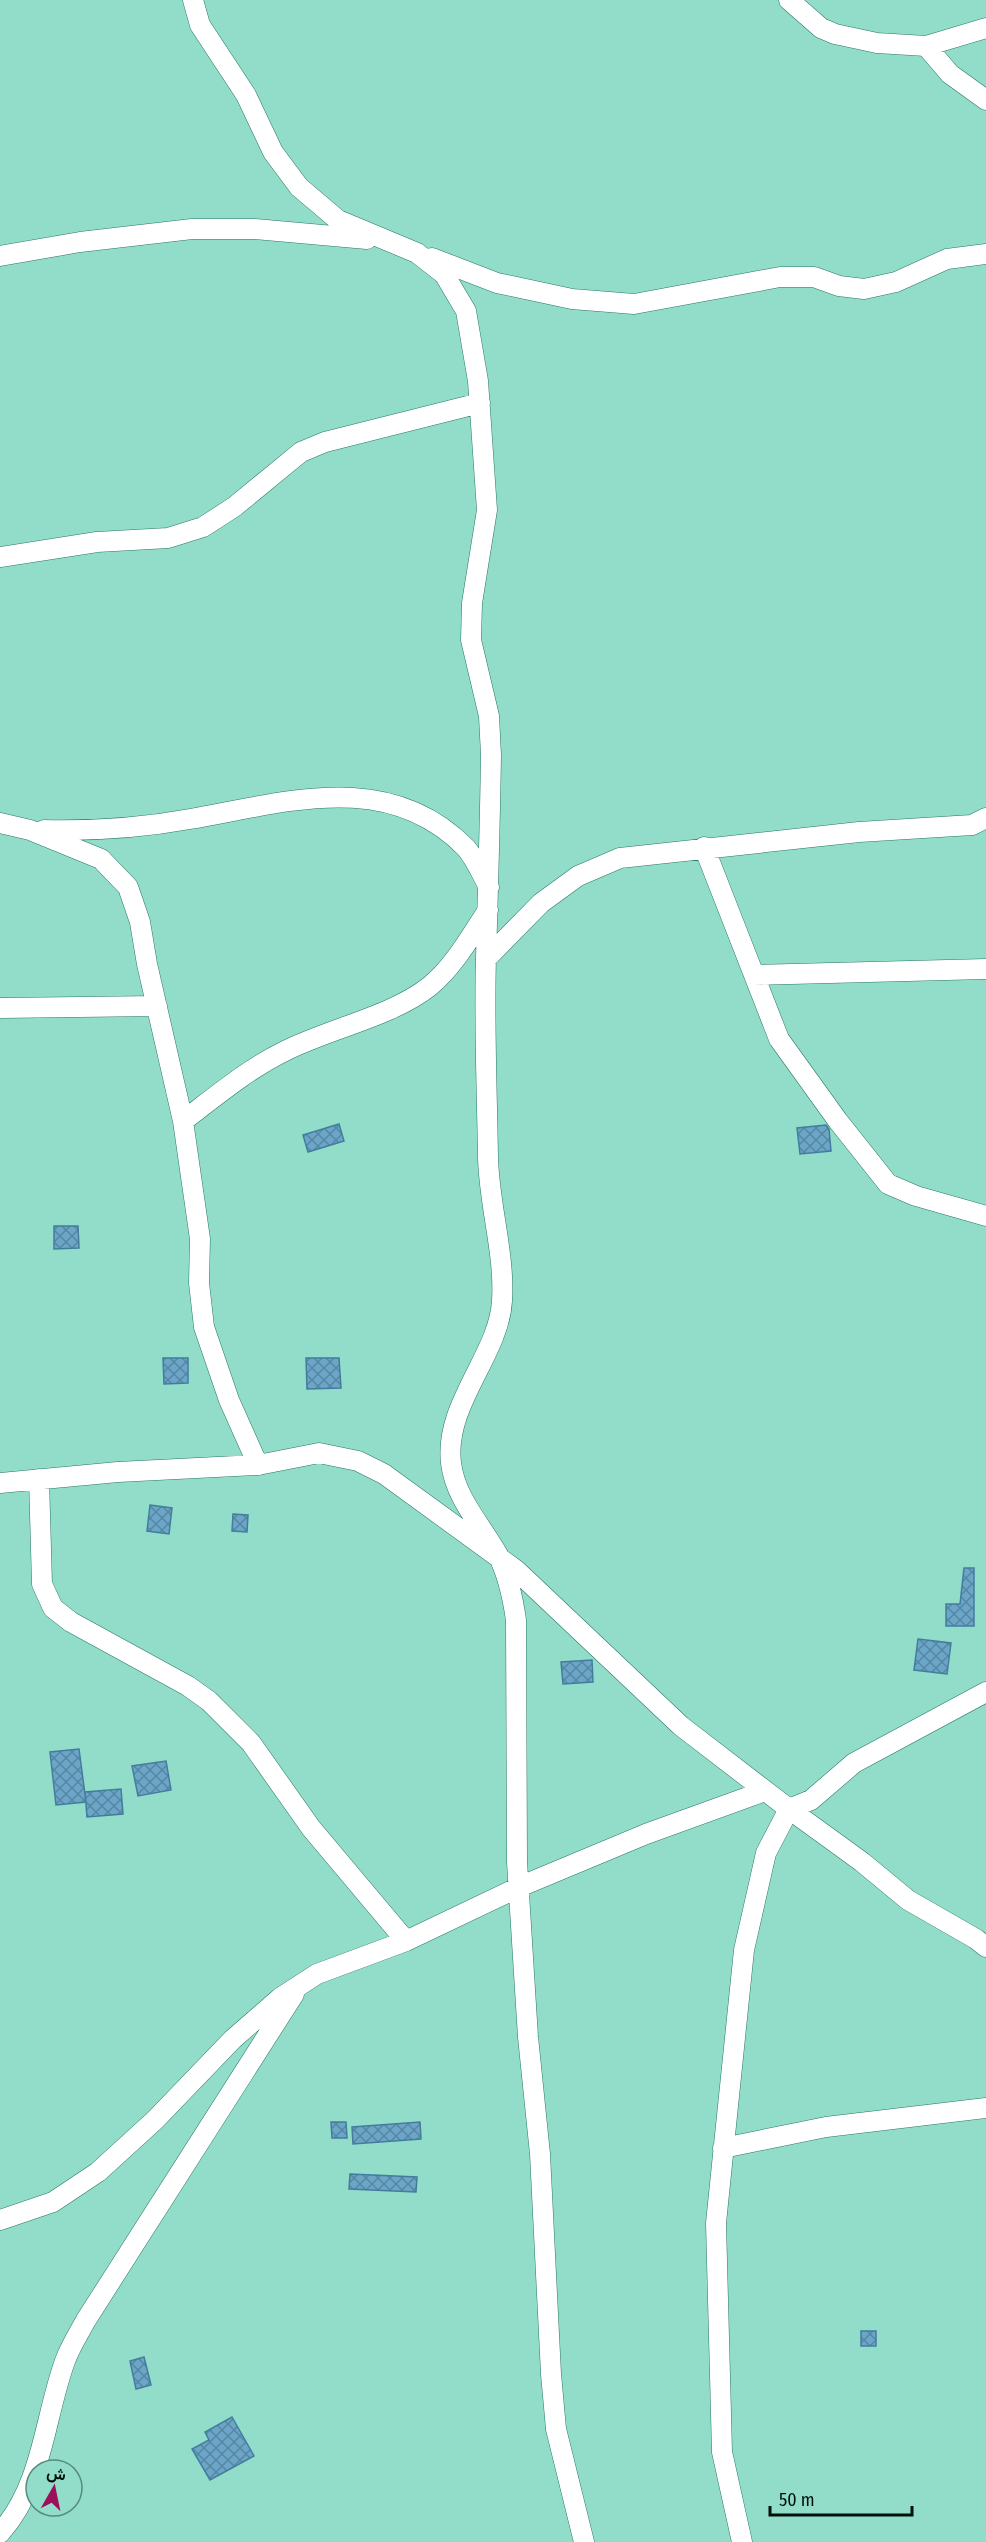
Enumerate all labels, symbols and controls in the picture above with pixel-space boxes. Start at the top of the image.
north arrow [24,2458,84,2518]
text: ش [45,2463,67,2485]
scale bar [770,2479,912,2517]
text: 50 m [779,2489,815,2511]

